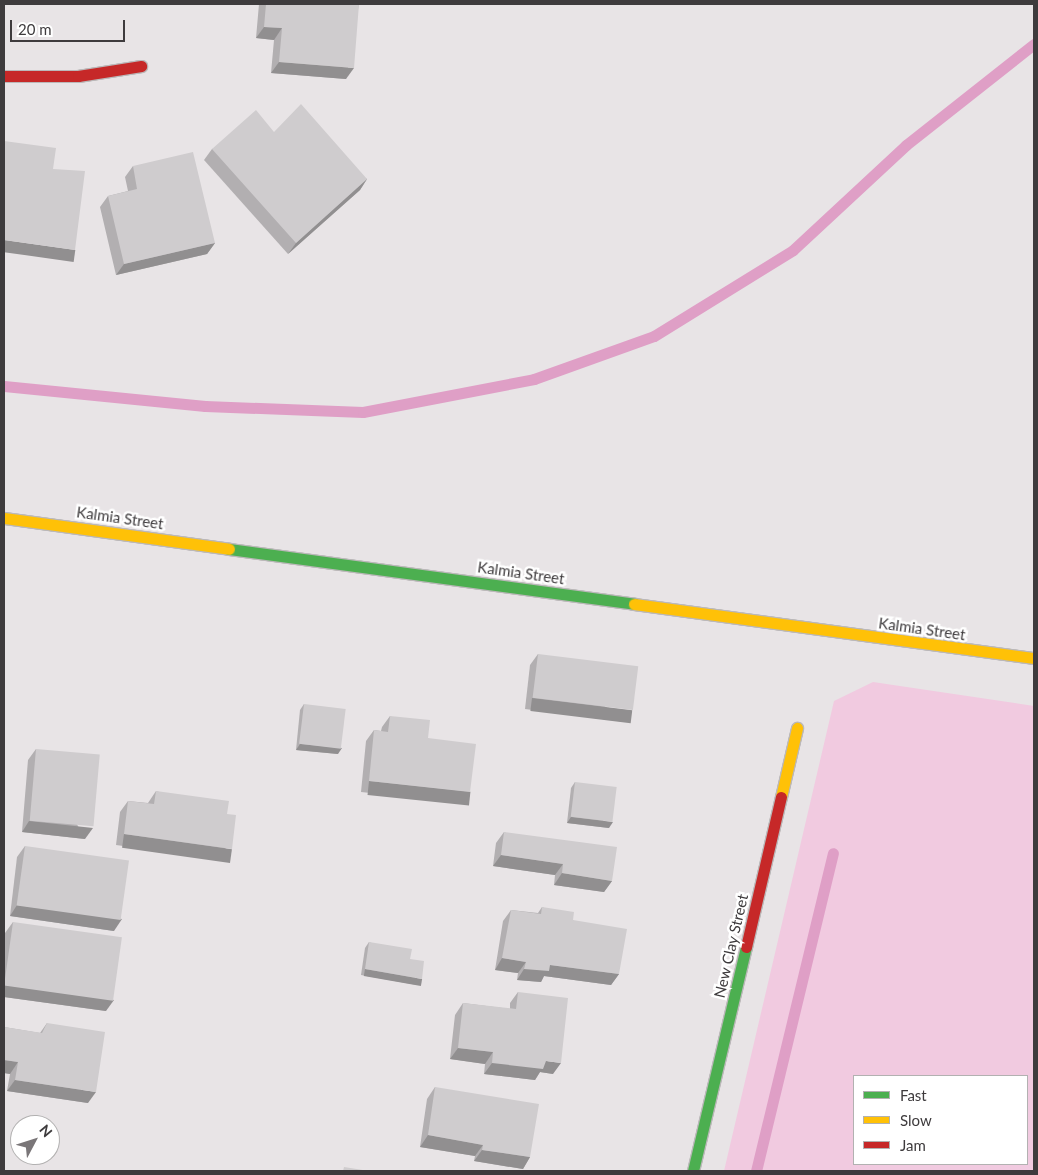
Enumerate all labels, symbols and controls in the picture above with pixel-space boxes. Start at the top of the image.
scale bar [12,10,128,42]
text: 20 m [18,20,52,38]
street label: Kalmia Street [75,503,165,533]
street label: Kalmia Street [476,558,566,588]
street label: Kalmia Street [877,614,967,644]
street label: New Clay Street [710,892,752,1000]
legend [853,1075,1028,1165]
text: Fast [900,1086,927,1104]
text: Slow [900,1111,932,1129]
north arrow [10,1115,60,1165]
text: N [36,1121,56,1140]
text: Jam [900,1136,926,1154]

